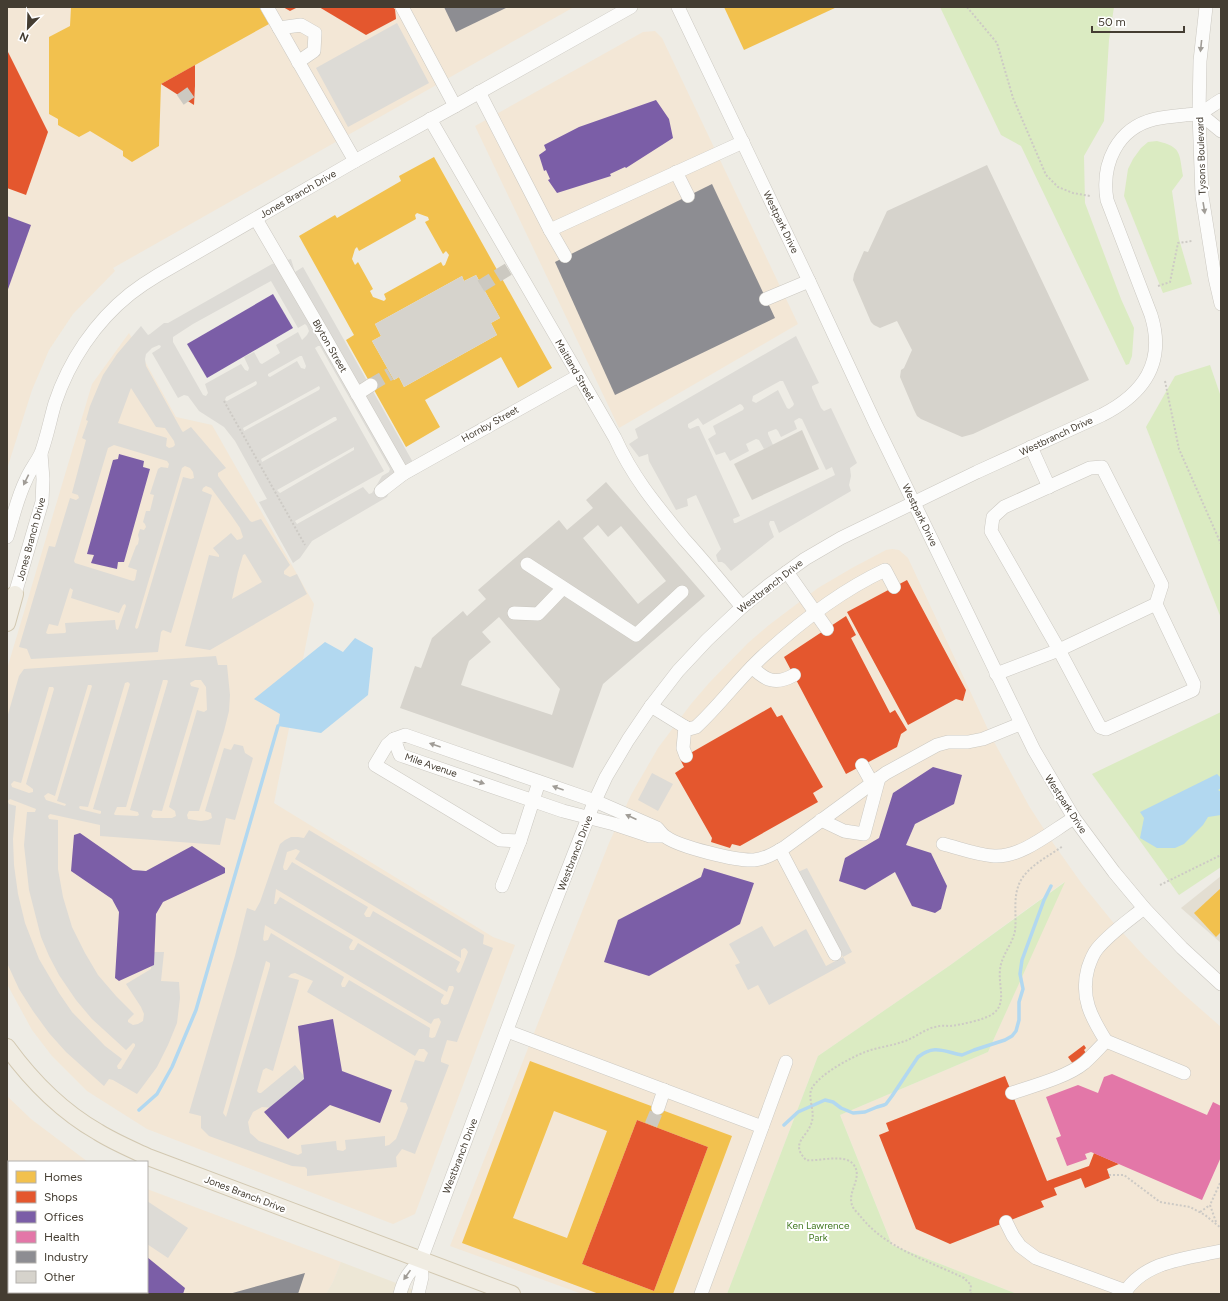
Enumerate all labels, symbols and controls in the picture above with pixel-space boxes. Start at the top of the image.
north arrow [8,8,48,48]
scale bar [1092,8,1184,34]
text: 50 m [1098,15,1126,29]
text: N [18,29,31,44]
one-way arrow [1198,40,1205,52]
street label: Tysons Boulevard [1193,117,1209,195]
street label: Jones Branch Drive [258,167,339,221]
street label: Westpark Drive [760,189,802,256]
one-way arrow [1201,202,1207,214]
street label: Blyton Street [310,317,351,375]
street label: Maitland Street [552,337,598,403]
street label: Hornby Street [459,403,521,445]
street label: Westbranch Drive [1017,413,1095,459]
one-way arrow [23,474,29,486]
street label: Westpark Drive [899,482,941,549]
street label: Jones Branch Drive [14,495,49,582]
street label: Westbranch Drive [735,556,806,616]
one-way arrow [429,742,441,748]
street label: Mile Avenue [403,750,459,780]
street label: Westpark Drive [1042,772,1090,836]
one-way arrow [473,779,485,785]
one-way arrow [551,785,563,791]
street label: Westbranch Drive [555,813,596,892]
one-way arrow [626,814,637,820]
street label: Westbranch Drive [440,1116,481,1195]
legend [8,1161,148,1293]
text: Homes [44,1170,83,1184]
street label: Jones Branch Drive [203,1173,288,1216]
text: Shops [44,1190,78,1204]
text: Offices [44,1210,84,1224]
park label: Ken Lawrence Park [787,1219,850,1244]
text: Health [44,1230,80,1244]
text: Industry [44,1250,89,1264]
text: Other [44,1270,75,1284]
one-way arrow [403,1270,411,1280]

